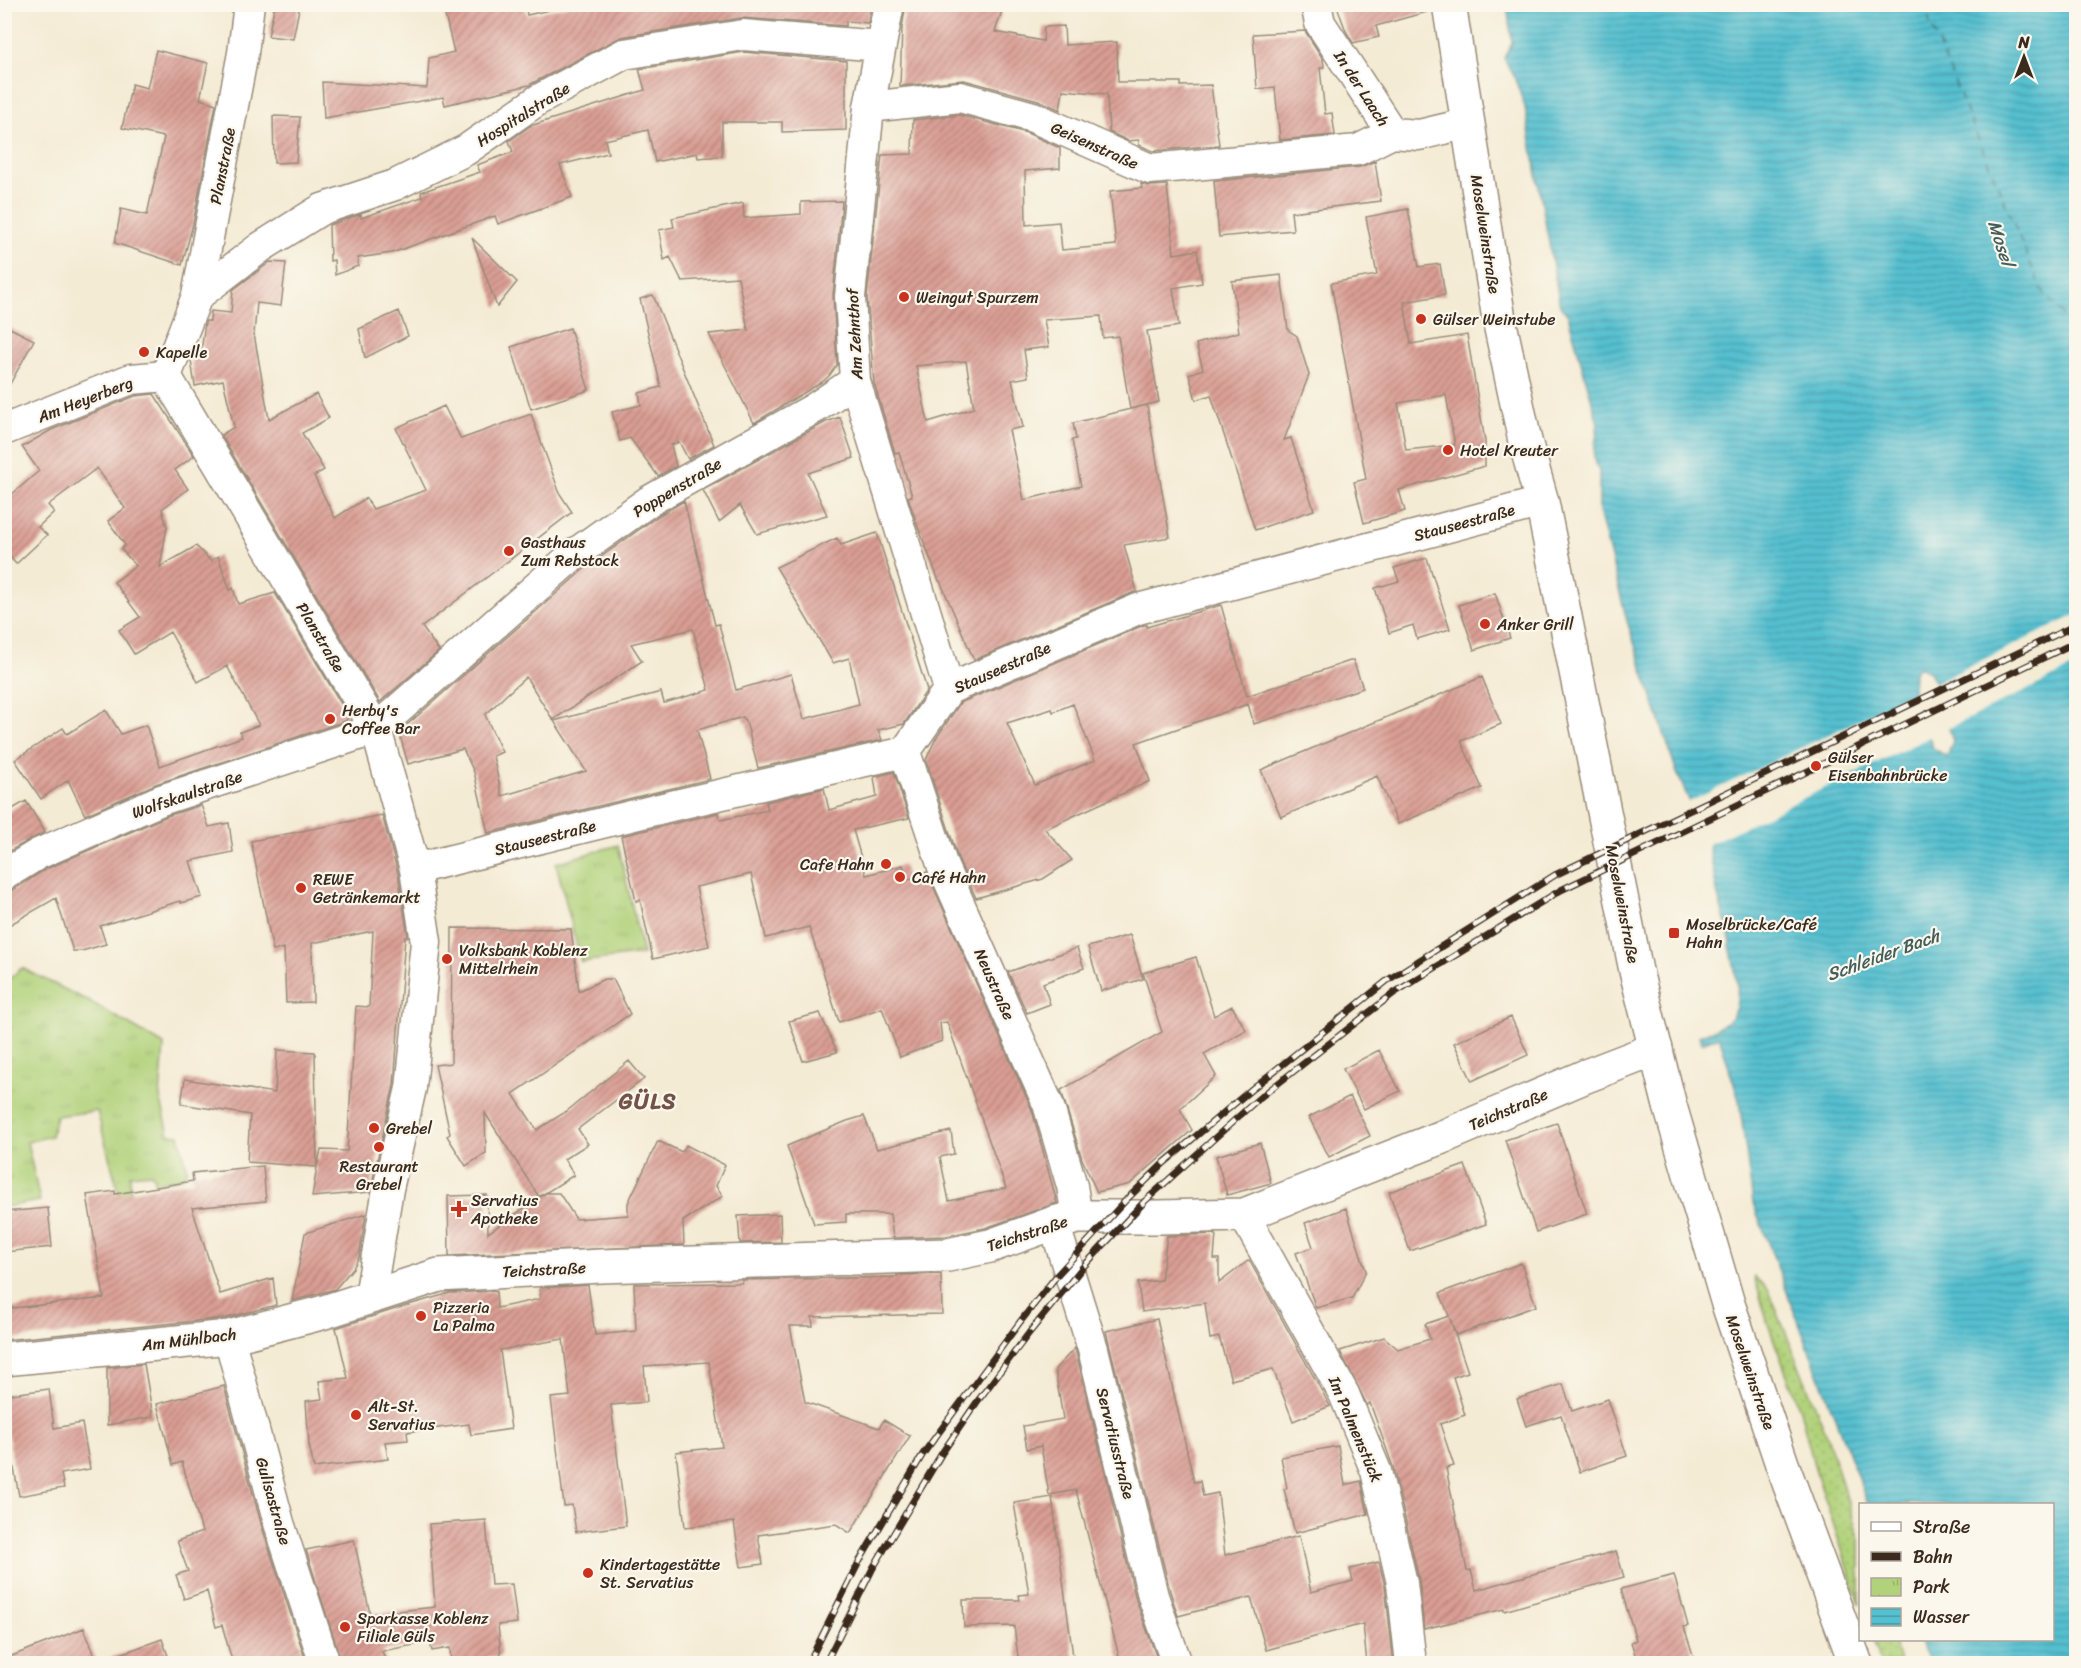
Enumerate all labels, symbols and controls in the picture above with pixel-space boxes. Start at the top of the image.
north arrow [1994,27,2054,87]
text: N [2017,28,2030,57]
street label: In der Laach [1325,43,1397,132]
street label: Hospitalstraße [470,74,576,155]
street label: Geisenstraße [1046,113,1144,178]
street label: Planstraße [201,125,244,207]
street label: Moselweinstraße [1462,172,1509,296]
water label: Mosel [1979,216,2025,274]
place label: Weingut Spurzem [916,283,1039,312]
street label: Am Zehnthof [838,286,871,381]
marker: Weingut Spurzem [897,290,911,304]
place label: Gülser Weinstube [1433,305,1555,334]
marker: Gülser Weinstube [1414,312,1428,326]
place label: Kapelle [156,338,208,367]
marker: Kapelle [137,345,151,359]
street label: Am Heyerberg [32,368,137,431]
place label: Hotel Kreuter [1460,436,1559,465]
marker: Hotel Kreuter [1441,443,1455,457]
street label: Poppenstraße [627,449,728,526]
street label: Stauseestraße [1410,495,1518,550]
place label: Gasthaus Zum Rebstock [521,528,619,575]
marker: Gasthaus Zum Rebstock [502,544,516,558]
street label: Planstraße [288,596,353,678]
place label: Anker Grill [1496,610,1574,639]
marker: Anker Grill [1478,617,1492,631]
street label: Stauseestraße [949,633,1056,702]
place label: Herby's Coffee Bar [342,696,421,743]
marker: Herby's Coffee Bar [323,712,337,726]
place label: Gülser Eisenbahnbrücke [1828,743,1947,790]
marker: Gülser Eisenbahnbrücke [1809,759,1823,773]
street label: Wolfskaulstraße [128,762,247,827]
street label: Stauseestraße [491,811,599,864]
street label: Moselweinstraße [1597,842,1648,966]
place label: Cafe Hahn [800,850,874,879]
marker: Cafe Hahn [879,857,893,871]
place label: Café Hahn [912,863,986,892]
place label: REWE Getränkemarkt [313,865,421,912]
marker: Café Hahn [893,870,907,884]
marker: REWE Getränkemarkt [294,881,308,895]
place label: Moselbrücke/Café Hahn [1686,910,1817,957]
water label: Schleider Bach [1822,919,1945,990]
marker: Moselbrücke/Café Hahn [1667,926,1681,940]
place label: Volksbank Koblenz Mittelrhein [459,936,588,983]
street label: Neustraße [966,944,1023,1025]
marker: Volksbank Koblenz Mittelrhein [440,952,454,966]
street label: Teichstraße [1464,1080,1552,1139]
district label: GÜLS [618,1082,677,1121]
place label: Grebel [386,1114,433,1143]
marker: Grebel [367,1121,381,1135]
marker: Restaurant Grebel [372,1140,386,1154]
place label: Restaurant Grebel [339,1152,419,1199]
place label: Servatius Apotheke [470,1186,539,1233]
marker: Servatius Apotheke [452,1202,466,1216]
street label: Teichstraße [983,1207,1072,1260]
street label: Teichstraße [501,1253,587,1286]
place label: Pizzeria La Palma [433,1293,495,1340]
marker: Pizzeria La Palma [414,1309,428,1323]
street label: Moselweinstraße [1717,1311,1784,1434]
street label: Am Mühlbach [139,1319,238,1360]
street label: Im Palmenstück [1320,1371,1391,1487]
street label: Servatiusstraße [1088,1384,1143,1502]
place label: Alt-St. Servatius [367,1392,436,1439]
marker: Alt-St. Servatius [349,1408,363,1422]
street label: Gulisastraße [247,1454,300,1549]
legend [1859,1503,2054,1641]
text: Straße [1913,1511,1970,1543]
text: Bahn [1913,1541,1953,1573]
place label: Kindertagestätte St. Servatius [600,1550,720,1597]
marker: Kindertagestätte St. Servatius [581,1566,595,1580]
text: Park [1913,1571,1950,1603]
text: Wasser [1913,1601,1971,1633]
place label: Sparkasse Koblenz Filiale Güls [357,1604,489,1651]
marker: Sparkasse Koblenz Filiale Güls [338,1620,352,1634]

